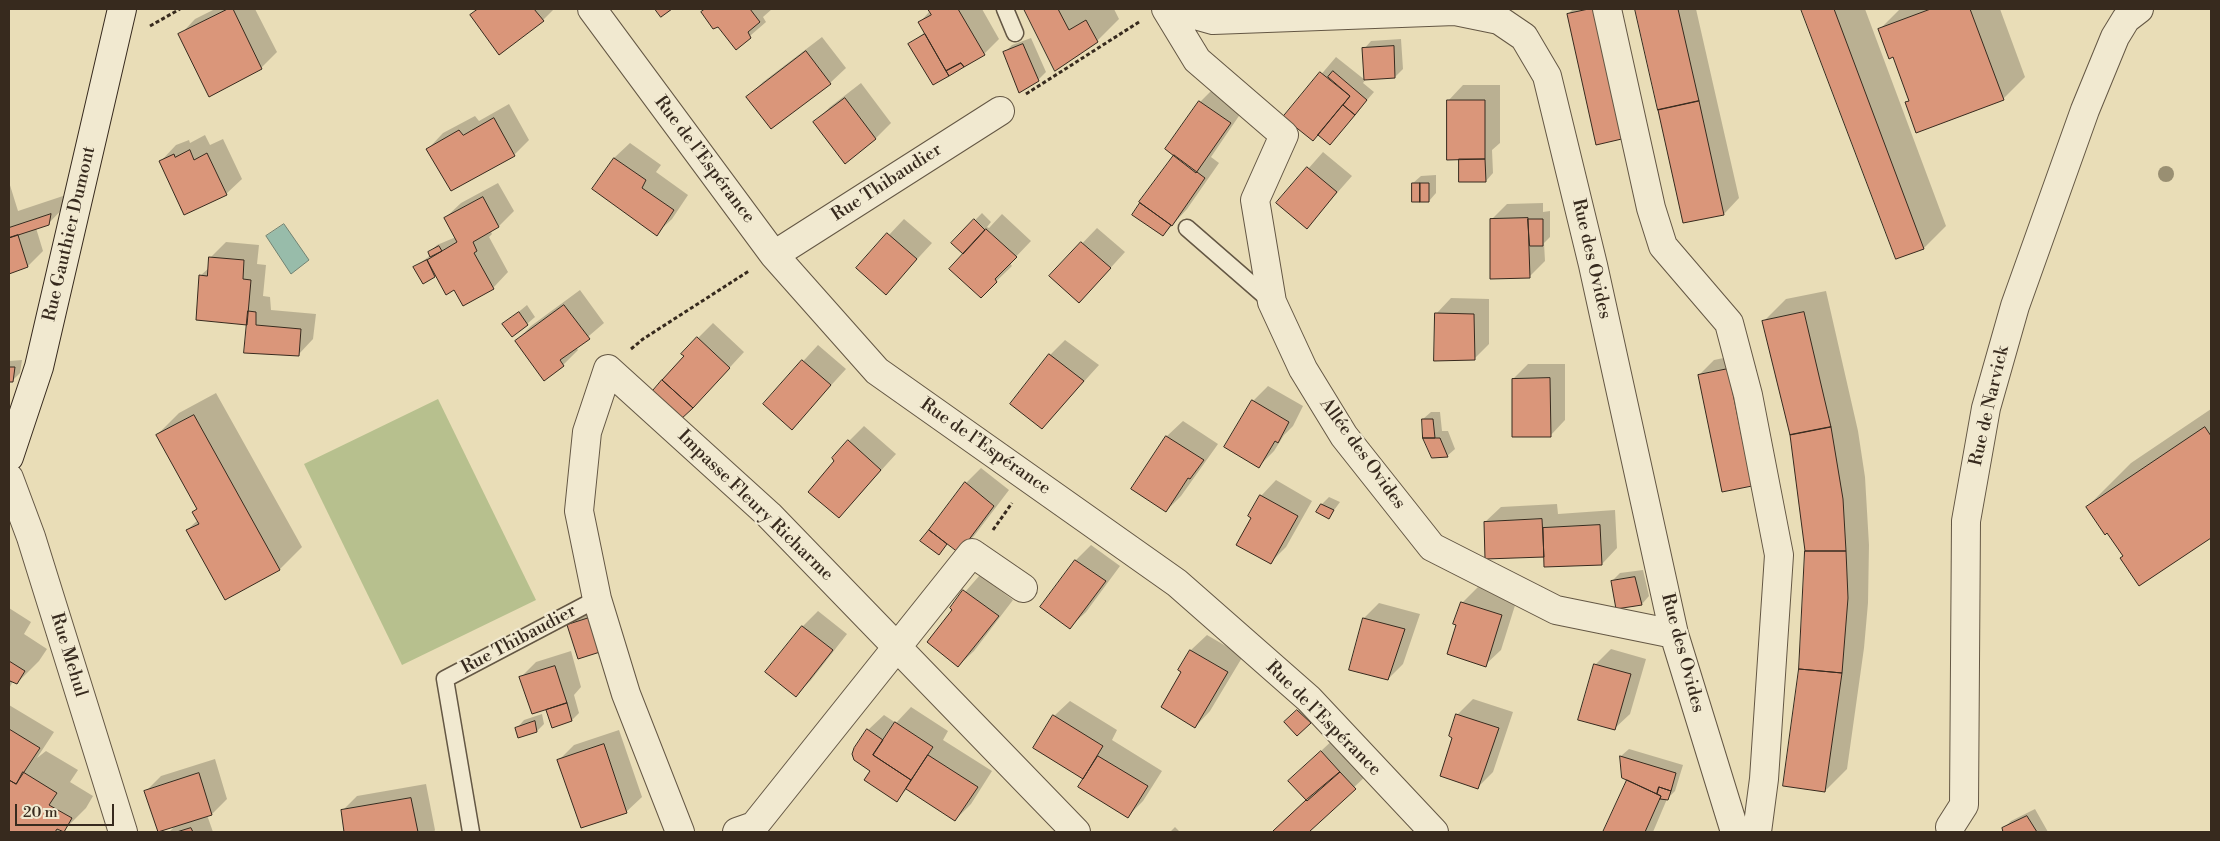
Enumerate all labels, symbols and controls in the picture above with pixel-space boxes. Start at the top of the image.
street label: Rue de l’Espérance [649,92,759,228]
street label: Rue Thibaudier [828,139,946,227]
street label: Rue Gauthier Dumont [39,144,101,324]
street label: Rue des Ovides [1567,197,1615,321]
street label: Rue de Narvick [1966,344,2014,468]
street label: Rue de l’Espérance [916,394,1054,500]
street label: Allée des Ovides [1314,394,1410,514]
street label: Impasse Fleury Richarme [673,426,837,586]
street label: Rue des Ovides [1656,591,1708,715]
street label: Rue Thibaudier [458,601,580,679]
street label: Rue Mehul [45,610,91,700]
street label: Rue de l’Espérance [1261,657,1385,781]
scale bar [18,794,116,826]
text: 20 m [23,803,58,822]

